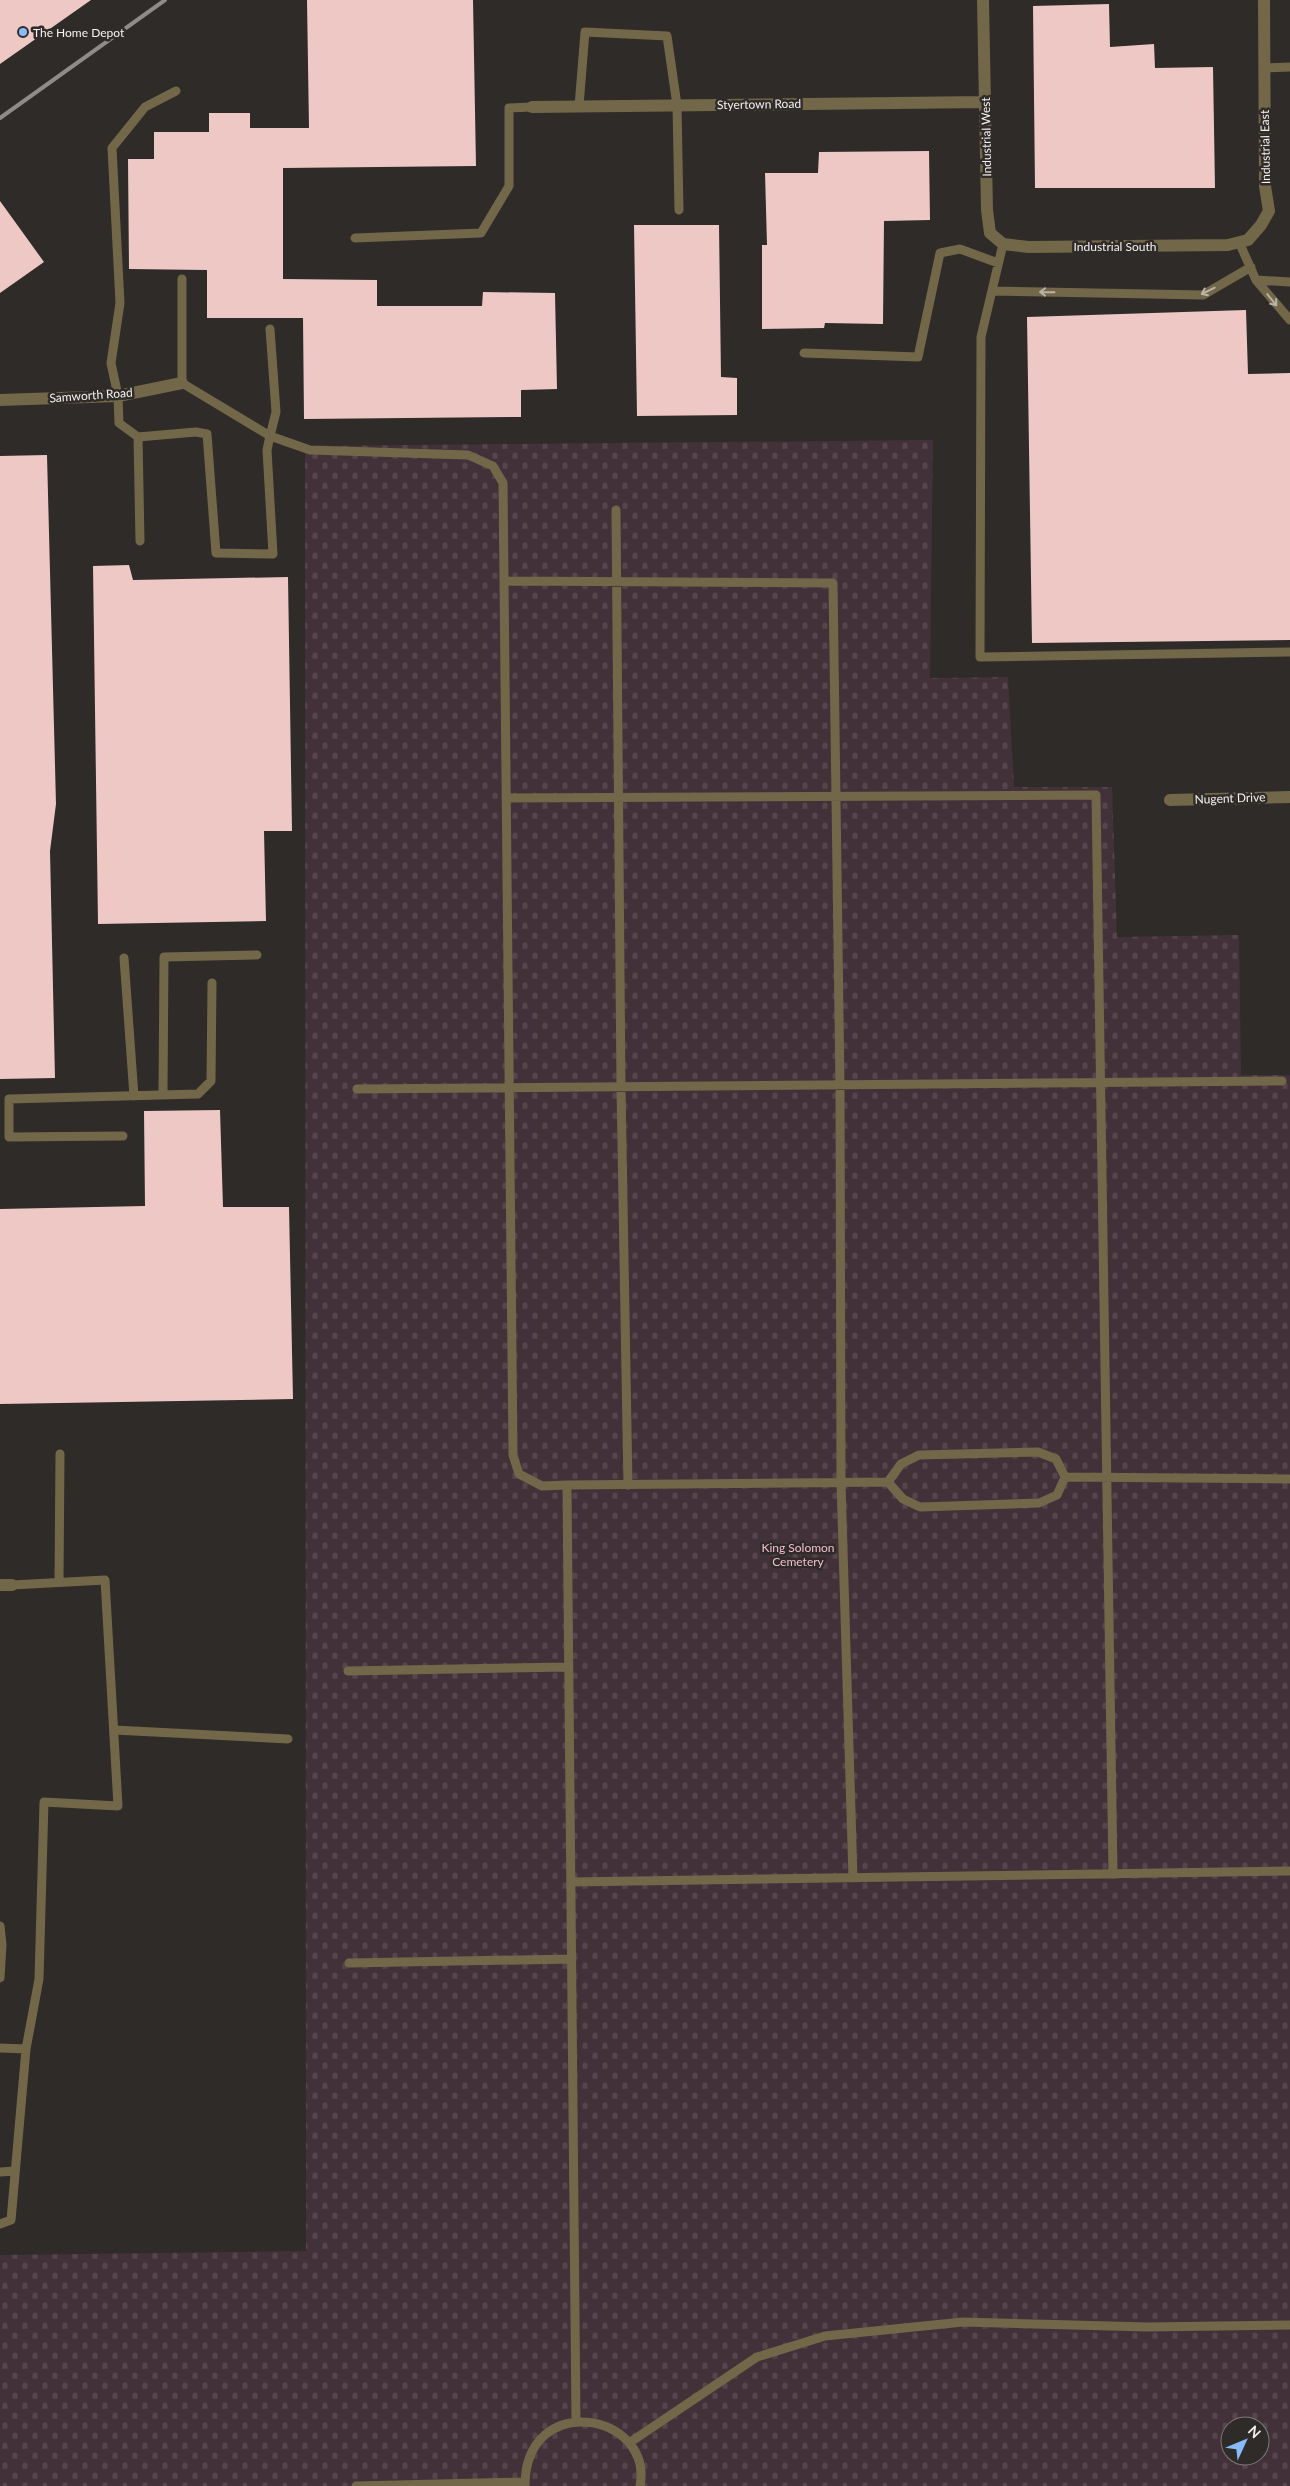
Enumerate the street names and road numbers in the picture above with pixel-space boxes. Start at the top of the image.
street label: Styertown Road [717,96,801,112]
street label: Industrial West [978,96,994,177]
street label: Industrial East [1257,109,1273,184]
street label: Industrial South [1074,239,1156,254]
street label: Samworth Road [49,385,133,405]
street label: Nugent Drive [1194,789,1266,807]

